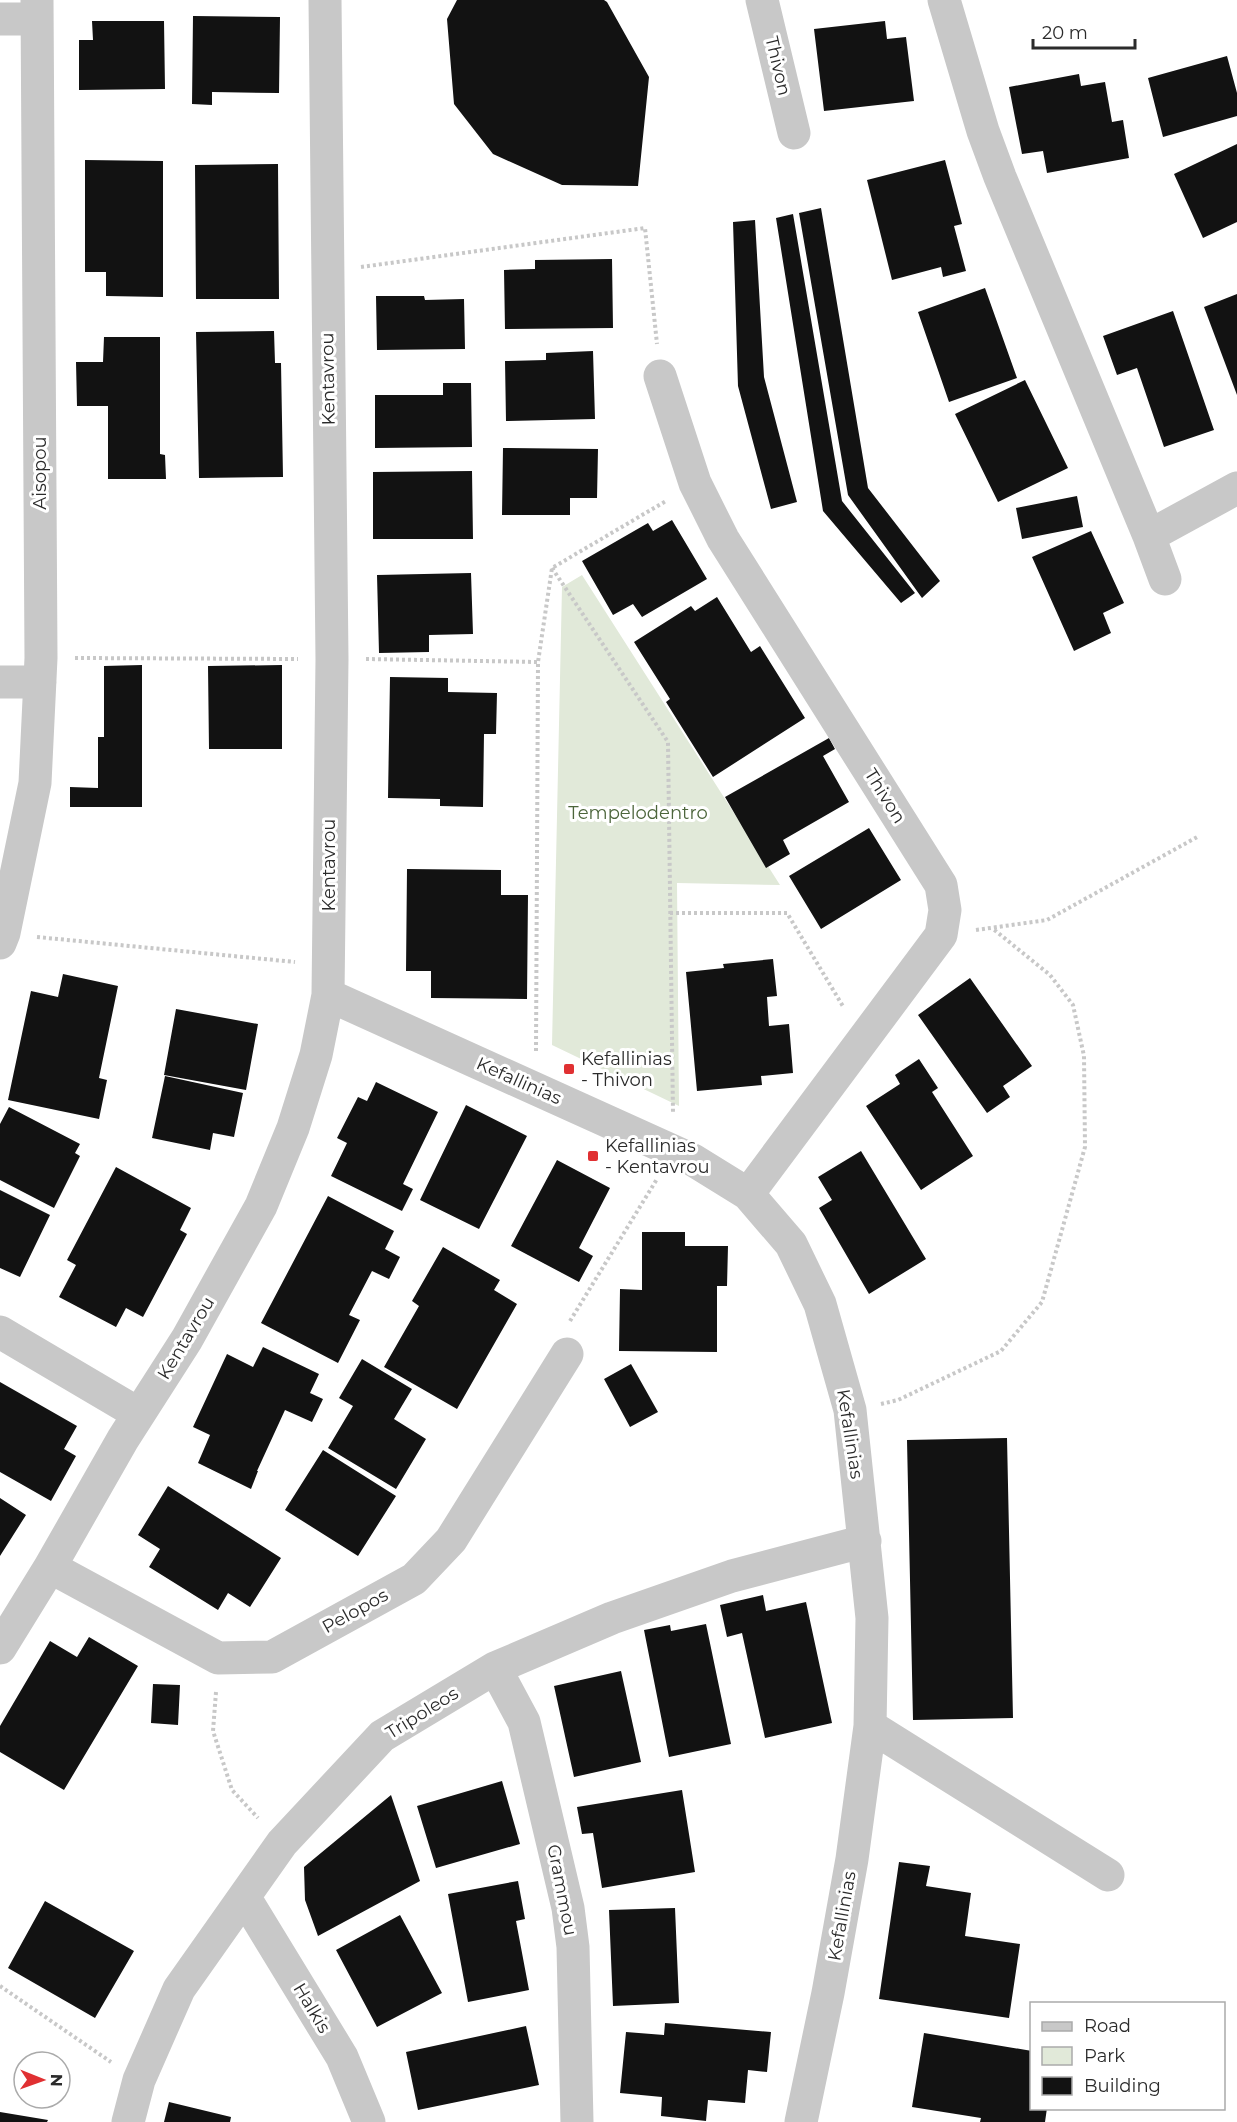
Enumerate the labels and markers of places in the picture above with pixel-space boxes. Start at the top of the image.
place label: Kefallinias - Thivon [581,1048,672,1091]
marker: Kefallinias - Thivon [562,1062,576,1076]
place label: Kefallinias - Kentavrou [605,1135,710,1178]
marker: Kefallinias - Kentavrou [586,1149,600,1163]

